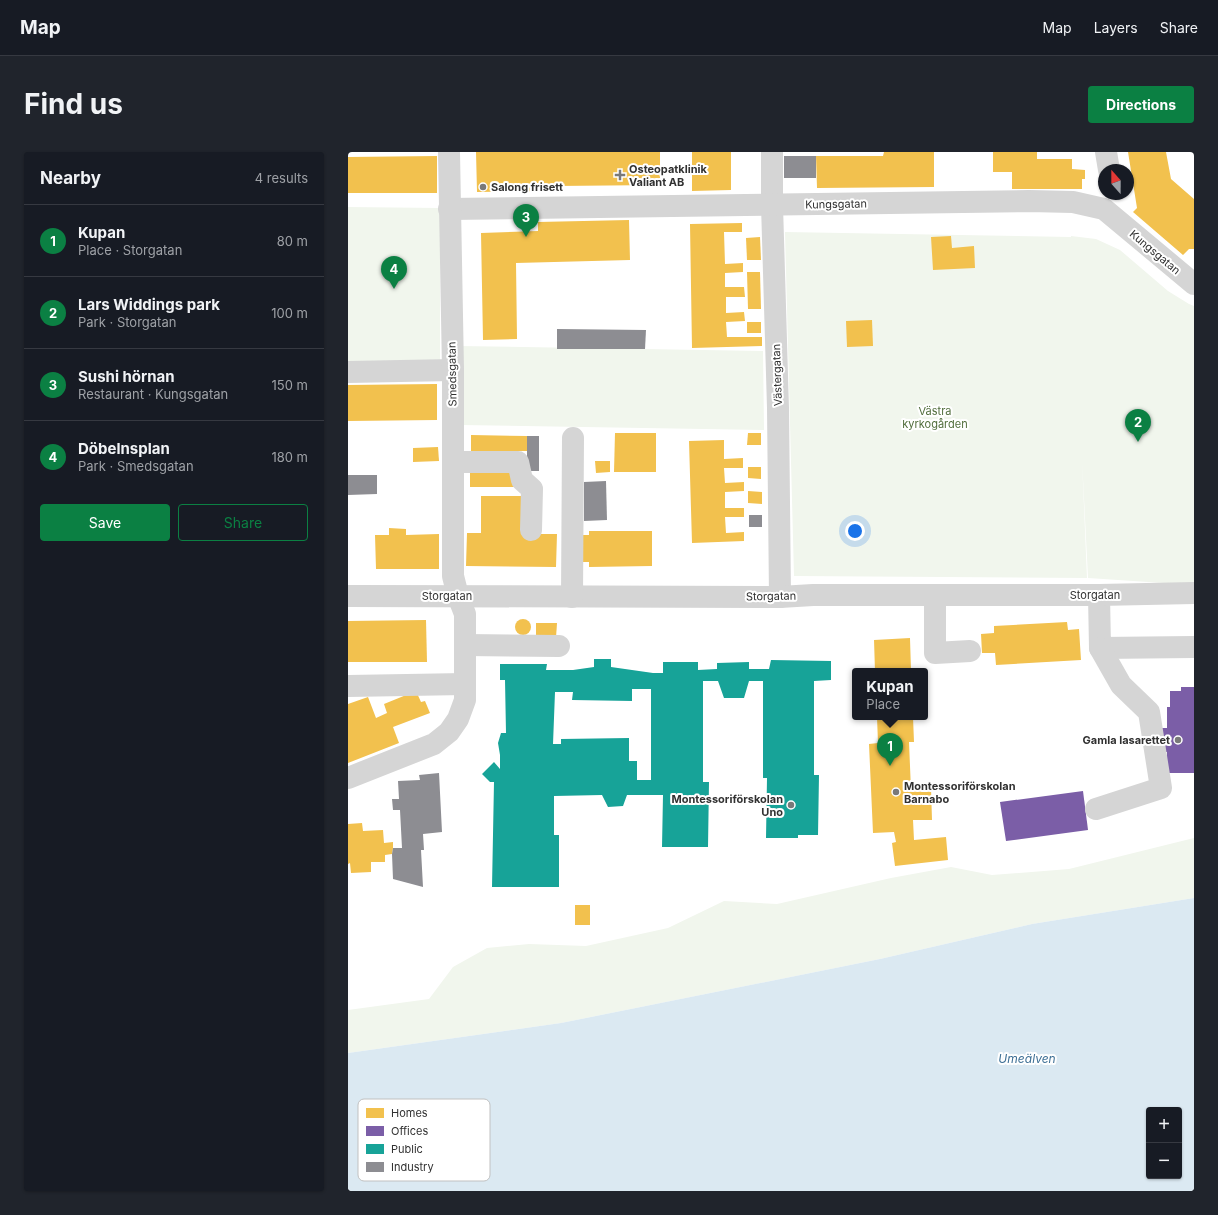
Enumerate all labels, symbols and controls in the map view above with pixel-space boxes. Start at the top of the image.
text: Map [20,16,61,39]
text: Map [1043,19,1072,36]
text: Layers [1094,19,1138,36]
text: Share [1160,19,1198,36]
button: Directions [1088,86,1194,123]
text: Find us [24,87,123,121]
place label: Osteopatklinik Valiant AB [629,162,708,189]
north arrow [1098,164,1134,200]
text: Nearby [40,168,101,188]
marker: Osteopatklinik Valiant AB [614,169,626,181]
text: 4 results [255,170,308,186]
place label: Salong frisett [491,180,563,194]
marker: Salong frisett [478,182,488,192]
street label: Kungsgatan [805,196,867,212]
pin: 3 [513,204,539,237]
text: Kupan [78,223,125,242]
street label: Kungsgatan [1127,227,1183,277]
text: 1 [50,233,56,249]
text: 80 m [277,233,308,249]
text: Place · Storgatan [78,242,182,258]
pin: 4 [381,256,407,289]
text: Lars Widdings park [78,295,220,314]
text: 2 [49,305,57,321]
text: 100 m [271,305,308,321]
text: Park · Storgatan [78,314,176,330]
street label: Smedsgatan [444,341,460,407]
street label: Västergatan [769,344,785,406]
text: Sushi hörnan [78,367,175,386]
text: 3 [49,377,57,393]
text: 150 m [272,377,308,393]
text: Restaurant · Kungsgatan [78,386,228,402]
park label: Västra kyrkogården [902,404,968,431]
pin: 2 [1125,409,1151,442]
text: Döbelnsplan [78,439,170,458]
text: 4 [49,449,57,465]
text: 180 m [271,449,308,465]
text: Park · Smedsgatan [78,458,194,474]
button: Save [40,504,170,541]
button: Share [178,504,308,541]
your location [845,521,865,541]
street label: Storgatan [1070,588,1120,602]
street label: Storgatan [422,589,472,603]
street label: Storgatan [746,589,796,603]
popup [852,668,928,720]
text: Kupan [866,677,914,696]
text: Place [866,696,900,712]
pin: 1 [877,733,903,766]
place label: Gamla lasarettet [1083,733,1170,747]
marker: Gamla lasarettet [1173,735,1183,745]
place label: Montessoriförskolan Barnabo [904,779,1016,806]
marker: Montessoriförskolan Barnabo [891,787,901,797]
place label: Montessoriförskolan Uno [671,792,783,819]
marker: Montessoriförskolan Uno [786,800,796,810]
water label: Umeälven [998,1051,1056,1066]
legend [358,1099,490,1181]
text: Homes [391,1106,428,1120]
map controls [1146,1107,1182,1179]
button: + [1146,1107,1182,1143]
text: Offices [391,1124,428,1138]
text: Public [391,1142,423,1156]
button: − [1146,1143,1182,1179]
text: Industry [391,1160,434,1174]

